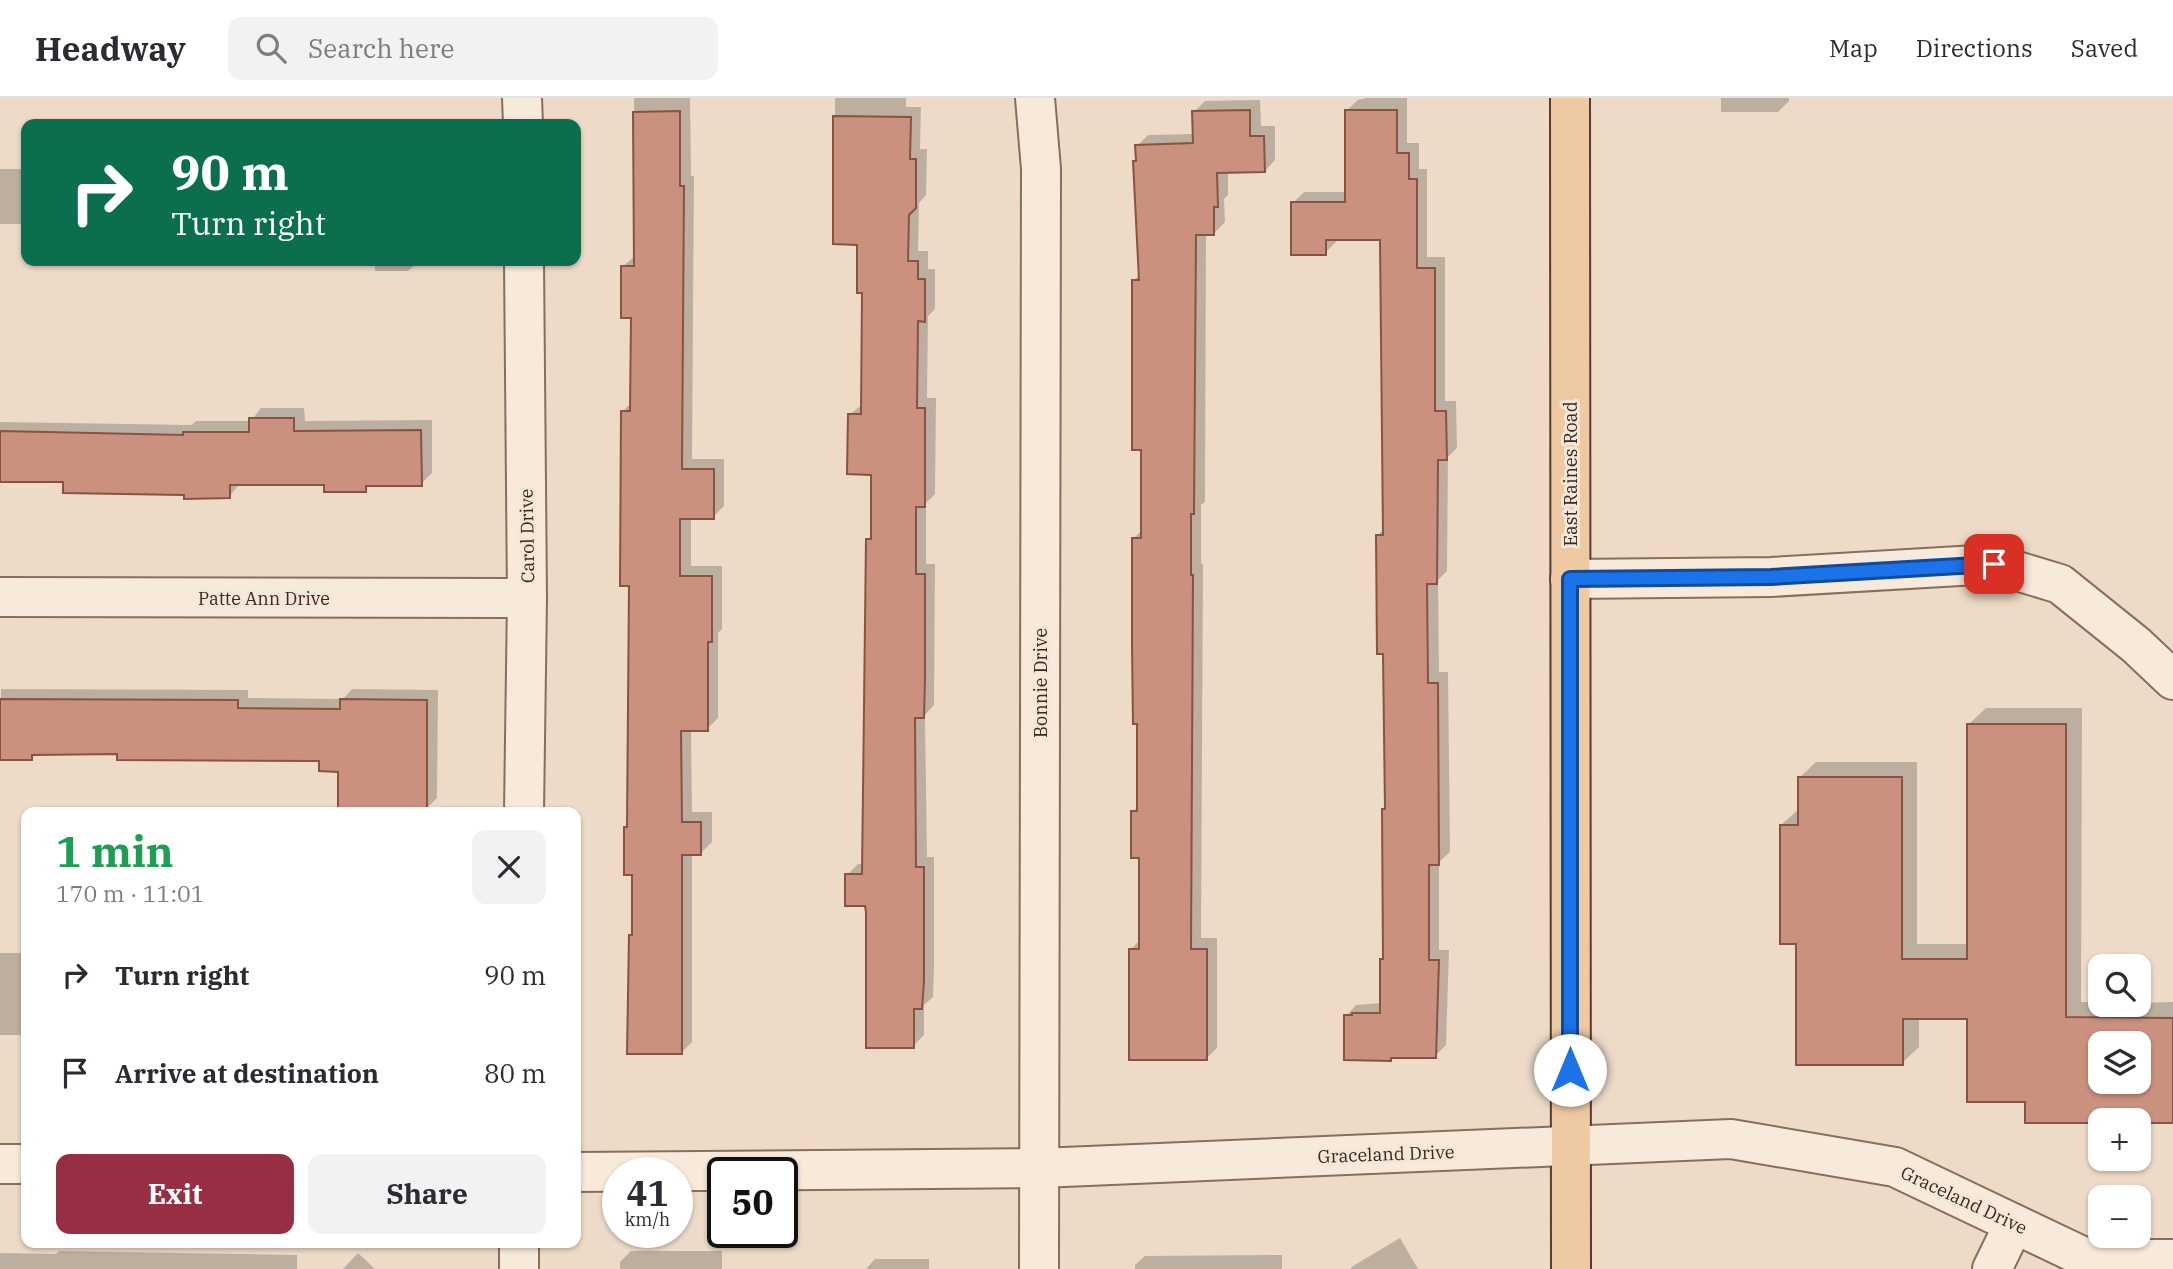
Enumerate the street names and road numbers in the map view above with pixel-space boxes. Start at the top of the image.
street label: East Raines Road [1559,401,1582,547]
street label: Carol Drive [515,489,539,583]
street label: Patte Ann Drive [198,587,330,610]
street label: Bonnie Drive [1029,628,1052,738]
street label: Graceland Drive [1317,1140,1455,1168]
street label: Graceland Drive [1897,1161,2031,1239]

